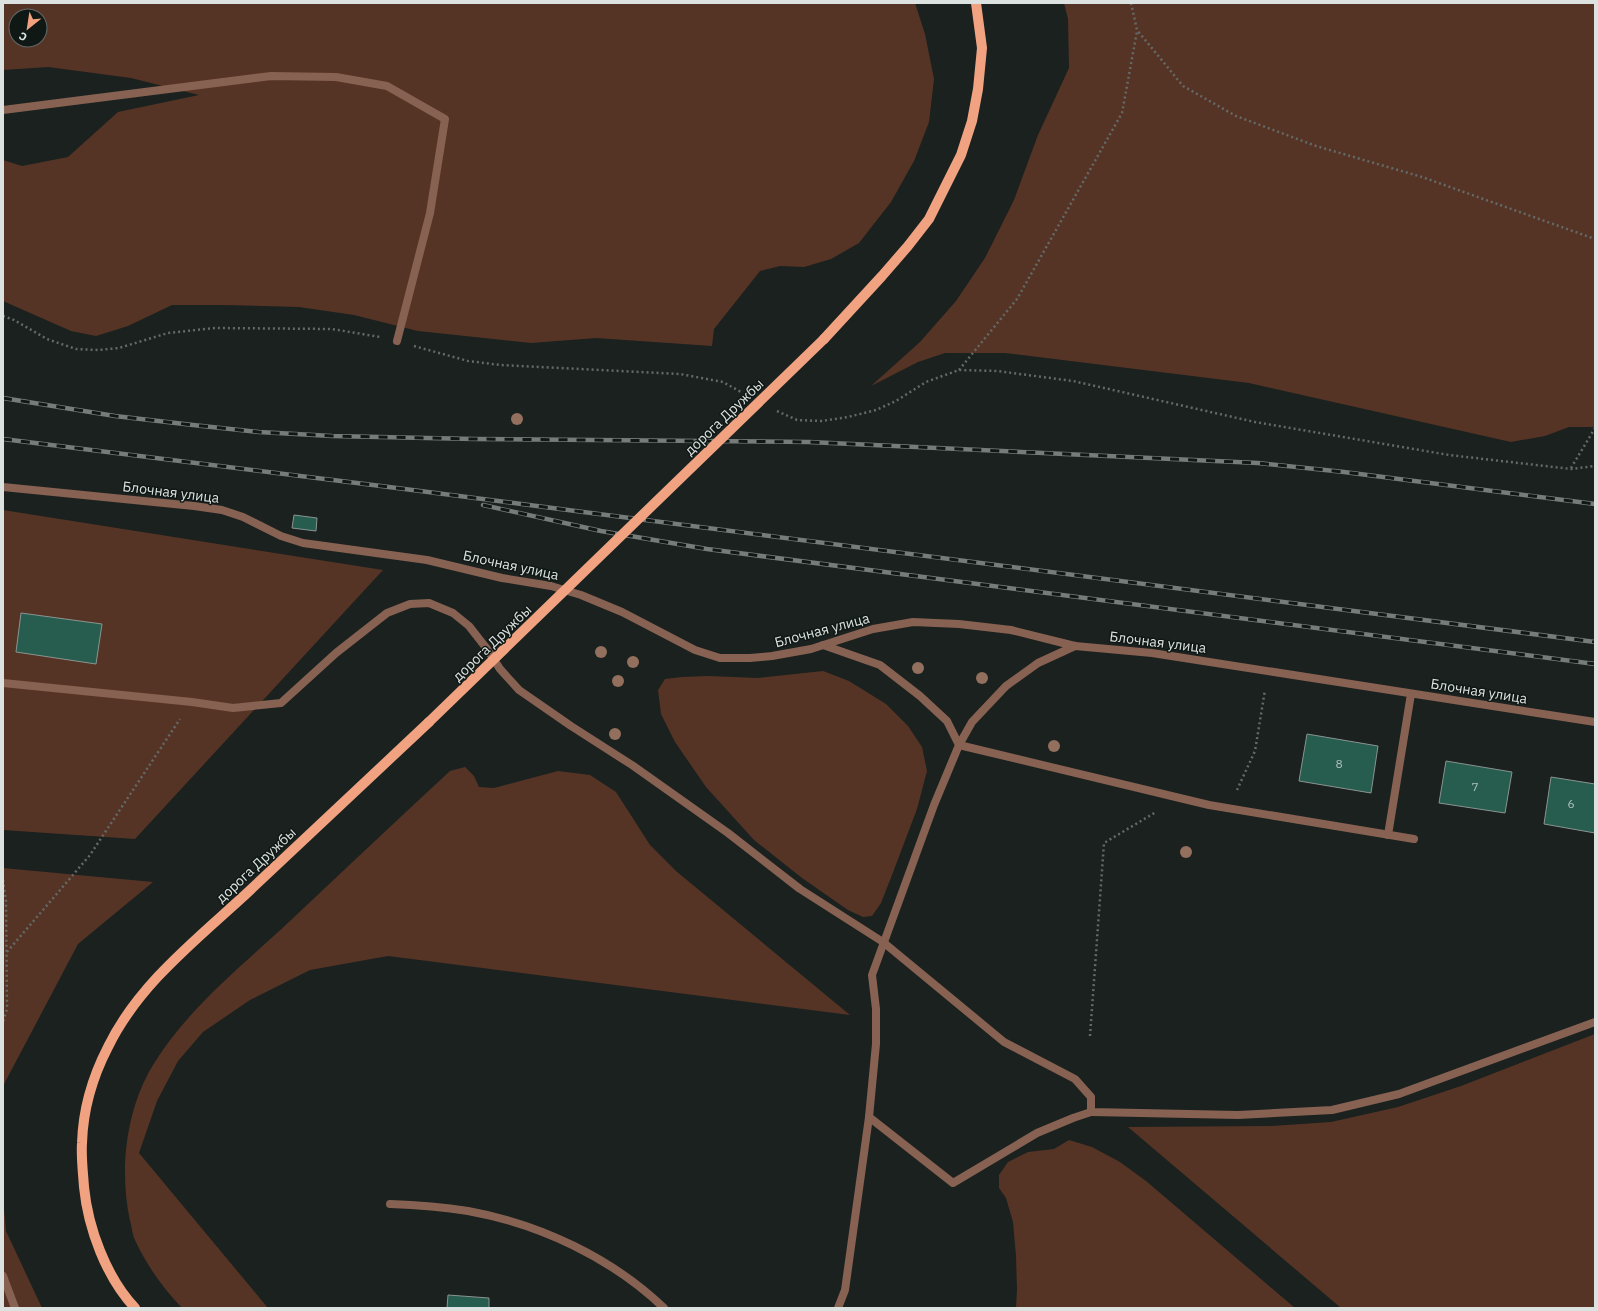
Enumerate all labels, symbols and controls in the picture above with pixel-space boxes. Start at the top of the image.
north arrow [8,8,48,48]
text: С [16,29,30,45]
street label: дорога Дружбы [681,375,767,459]
street label: Блочная улица [122,477,221,507]
street label: Блочная улица [461,546,561,584]
street label: дорога Дружбы [449,601,535,685]
street label: Блочная улица [773,609,872,651]
street label: Блочная улица [1109,627,1208,657]
street label: Блочная улица [1429,674,1529,708]
house number: 8 [1335,756,1343,771]
house number: 7 [1471,779,1479,794]
house number: 6 [1567,796,1575,811]
street label: дорога Дружбы [212,823,300,907]

